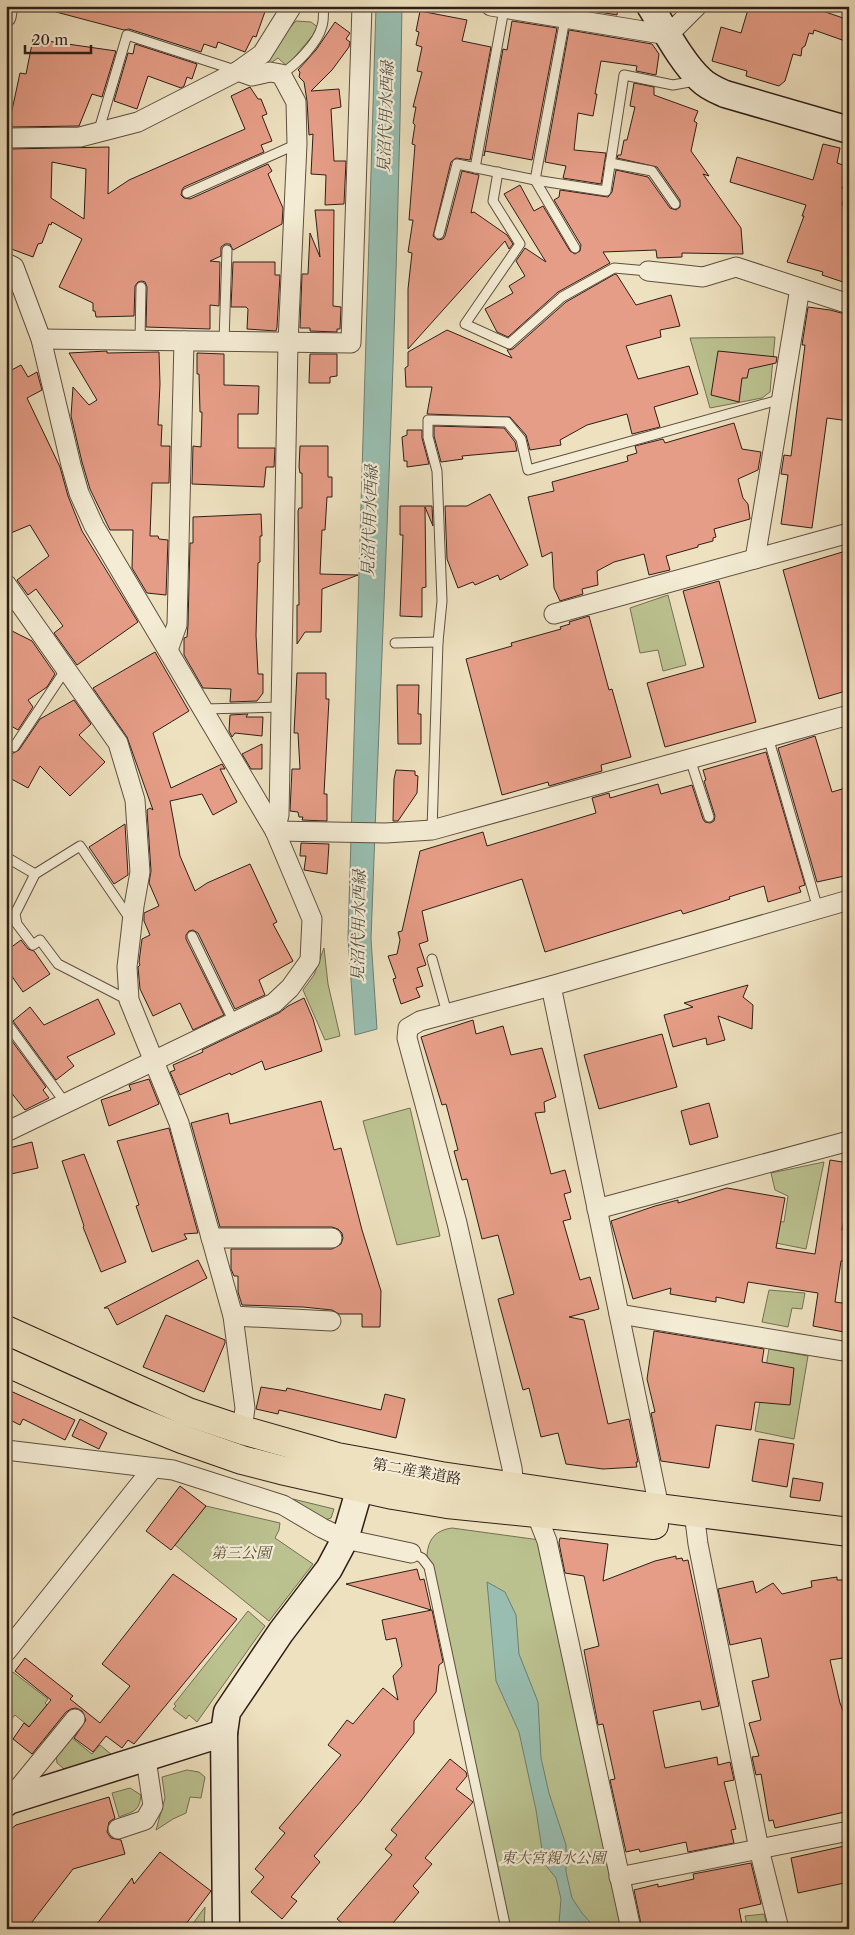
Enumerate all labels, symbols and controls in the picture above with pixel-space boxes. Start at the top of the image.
scale bar [25,22,91,54]
text: 20 m [32,30,68,49]
water label: 見沼代用水西緑 [373,59,397,173]
water label: 見沼代用水西緑 [357,463,381,577]
water label: 見沼代用水西緑 [347,868,369,982]
street label: 第二産業道路 [371,1454,463,1488]
park label: 第三公園 [211,1543,274,1562]
park label: 東大宮親水公園 [500,1848,608,1867]

